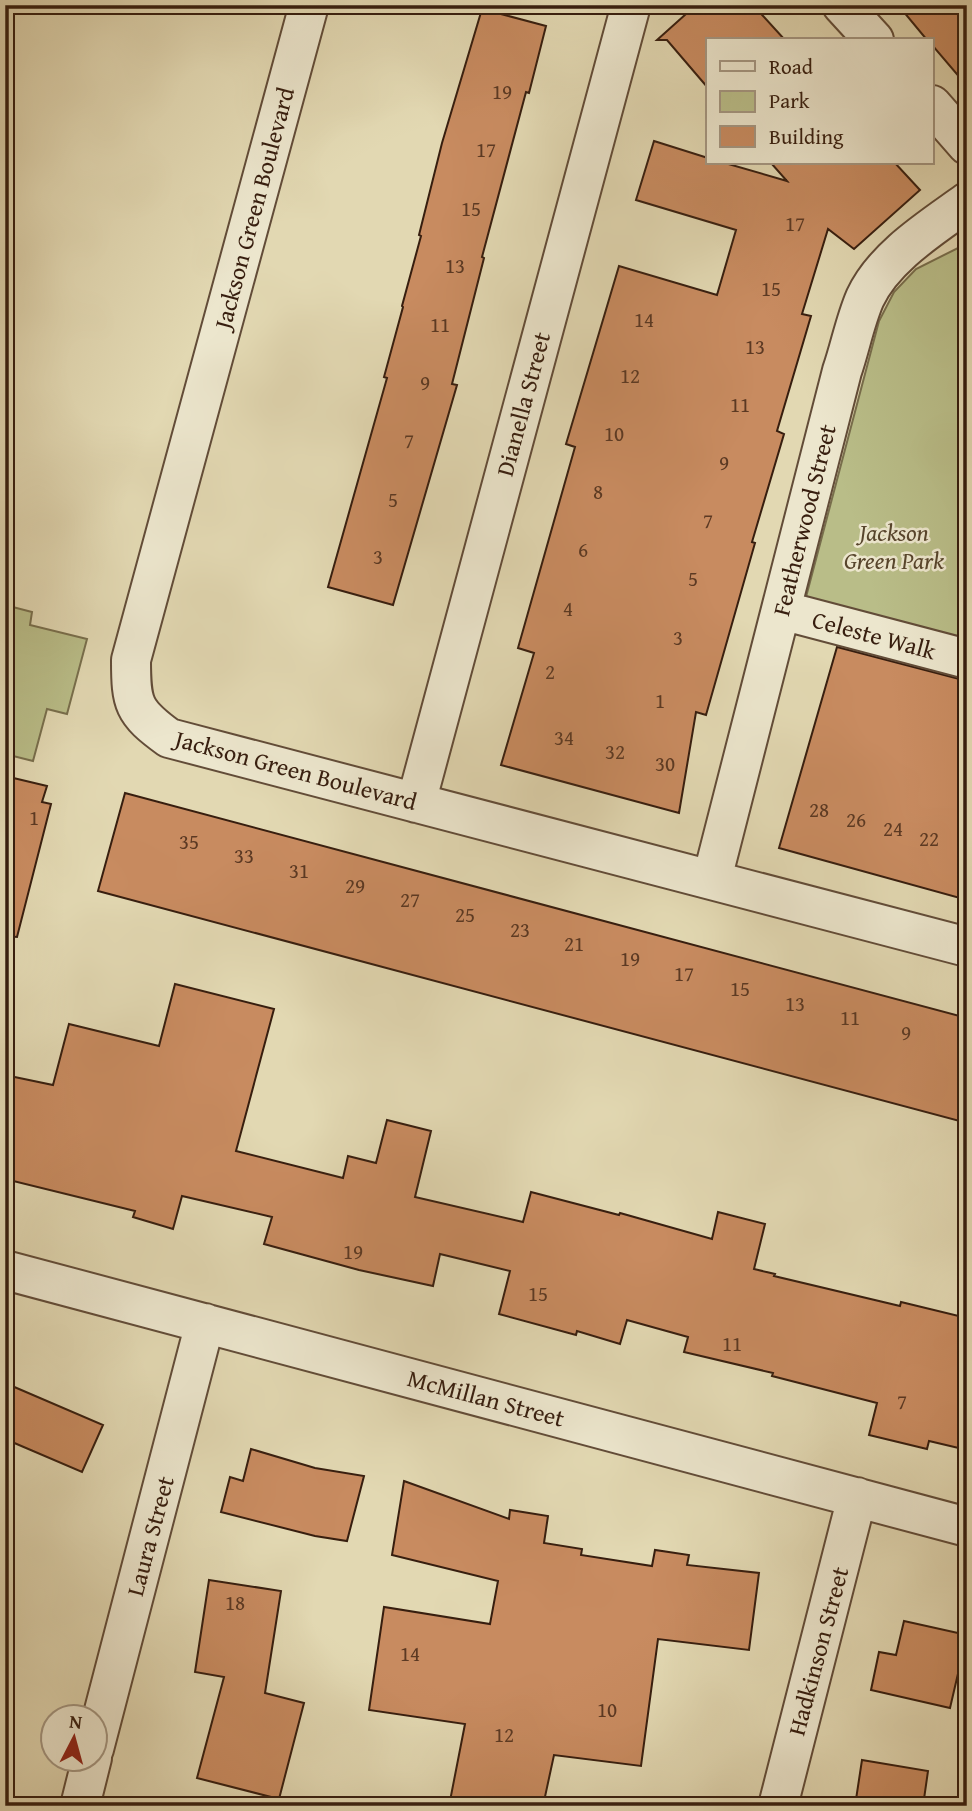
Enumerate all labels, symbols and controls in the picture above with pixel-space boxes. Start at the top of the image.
legend [706,38,934,164]
text: Road [769,51,814,82]
house number: 19 [492,76,512,107]
street label: Jackson Green Boulevard [204,83,303,336]
text: Park [769,85,810,116]
text: Building [769,121,844,152]
house number: 17 [476,134,496,165]
house number: 15 [461,193,481,224]
house number: 17 [785,208,805,239]
house number: 13 [445,250,465,281]
house number: 15 [761,273,781,304]
house number: 14 [634,304,654,335]
house number: 11 [430,309,450,340]
street label: Dianella Street [487,327,559,480]
house number: 13 [745,331,765,362]
house number: 12 [620,360,640,391]
house number: 9 [420,367,430,398]
house number: 11 [730,389,750,420]
house number: 10 [604,418,624,449]
street label: Featherwood Street [763,420,845,620]
house number: 7 [404,425,414,456]
house number: 9 [719,447,729,478]
house number: 8 [593,476,603,507]
house number: 5 [388,484,398,515]
house number: 7 [703,505,713,536]
park label: Jackson Green Park [844,515,944,578]
house number: 6 [578,534,588,565]
house number: 3 [373,541,383,572]
house number: 5 [688,563,698,594]
house number: 4 [563,593,573,624]
street label: Celeste Walk [808,602,940,668]
house number: 3 [673,622,683,653]
house number: 2 [545,656,555,687]
house number: 1 [655,685,665,716]
street label: Jackson Green Boulevard [168,720,421,819]
house number: 34 [554,722,574,753]
house number: 32 [605,736,625,767]
house number: 30 [655,748,675,779]
house number: 28 [809,794,829,825]
house number: 1 [29,802,39,833]
house number: 26 [846,804,866,835]
house number: 24 [883,813,903,844]
house number: 22 [919,823,939,854]
house number: 35 [179,826,199,857]
house number: 33 [234,840,254,871]
house number: 31 [289,855,309,886]
house number: 29 [345,870,365,901]
house number: 27 [400,884,420,915]
house number: 25 [455,899,475,930]
house number: 23 [510,914,530,945]
house number: 21 [564,928,584,959]
house number: 19 [620,943,640,974]
house number: 17 [674,958,694,989]
house number: 15 [730,973,750,1004]
house number: 13 [785,988,805,1019]
house number: 11 [840,1002,860,1033]
house number: 9 [901,1017,911,1048]
house number: 19 [343,1236,363,1267]
house number: 15 [528,1278,548,1309]
house number: 11 [722,1328,742,1359]
street label: McMillan Street [404,1360,569,1436]
house number: 7 [897,1386,907,1417]
street label: Laura Street [117,1472,183,1600]
street label: Hadkinson Street [779,1562,858,1739]
house number: 18 [225,1587,245,1618]
house number: 14 [400,1638,420,1669]
house number: 10 [597,1694,617,1725]
north arrow [38,1702,108,1772]
text: N [68,1707,84,1736]
house number: 12 [494,1719,514,1750]

